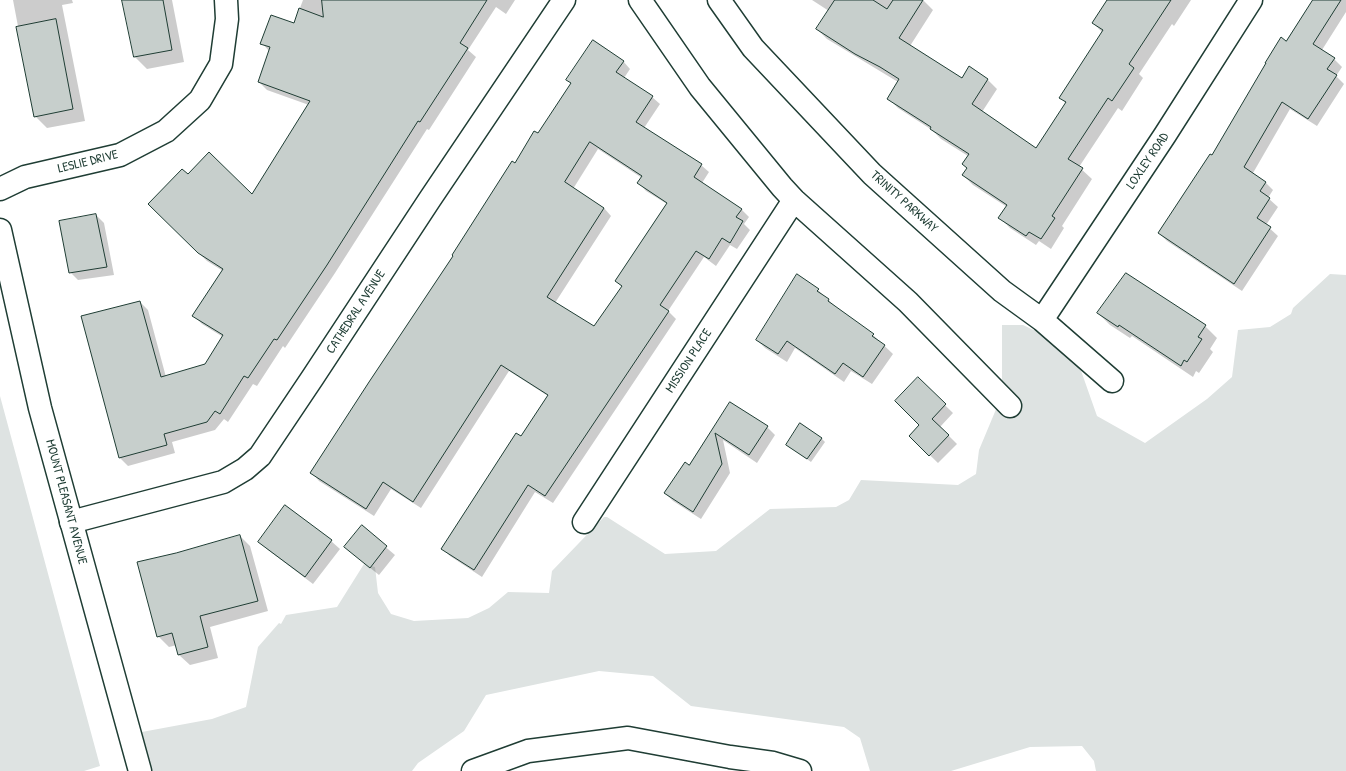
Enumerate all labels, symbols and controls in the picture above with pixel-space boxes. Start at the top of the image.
street label: LOXLEY ROAD [1123,130,1173,192]
street label: LESLIE DRIVE [56,147,120,177]
street label: TRINITY PARKWAY [867,168,941,236]
street label: CATHEDRAL AVENUE [323,267,389,357]
street label: MISSION PLACE [663,326,715,396]
street label: MOUNT PLEASANT AVENUE [42,438,90,566]

